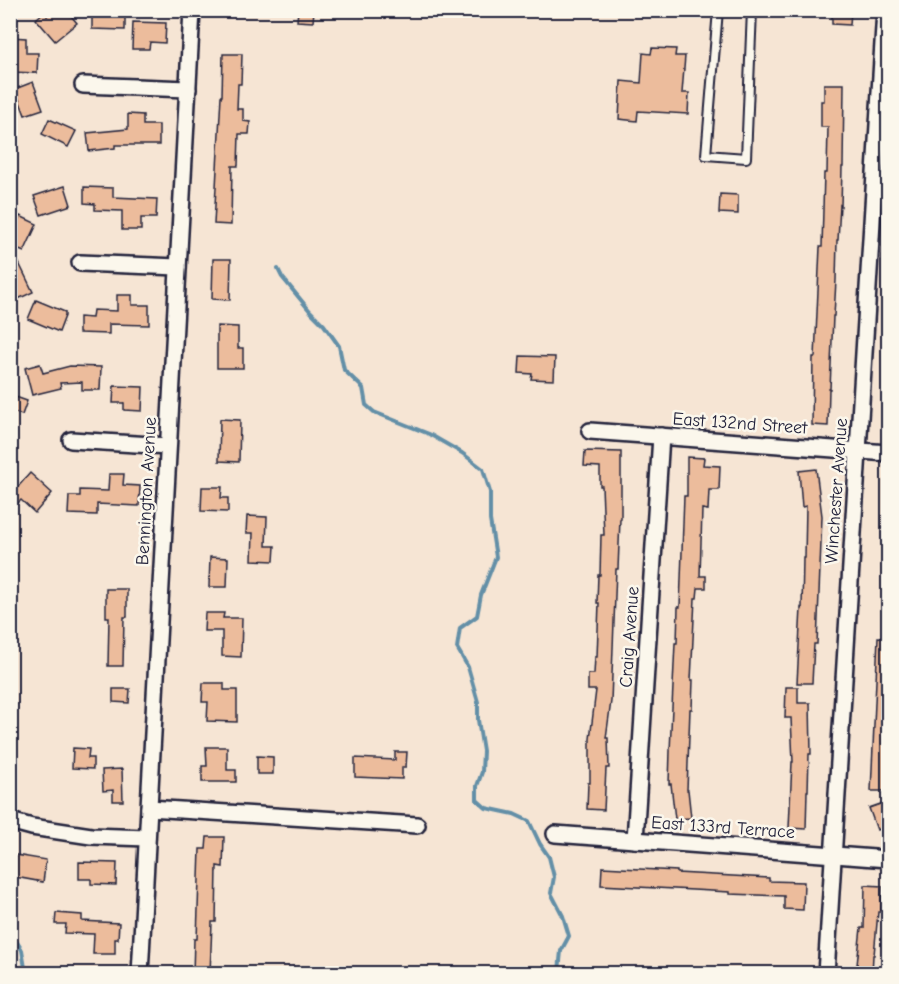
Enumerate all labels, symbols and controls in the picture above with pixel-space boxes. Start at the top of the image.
street label: East 132nd Street [672,408,809,439]
street label: Bennington Avenue [132,416,161,566]
street label: Winchester Avenue [821,417,852,565]
street label: Craig Avenue [615,586,644,688]
street label: East 133rd Terrace [650,812,796,843]

